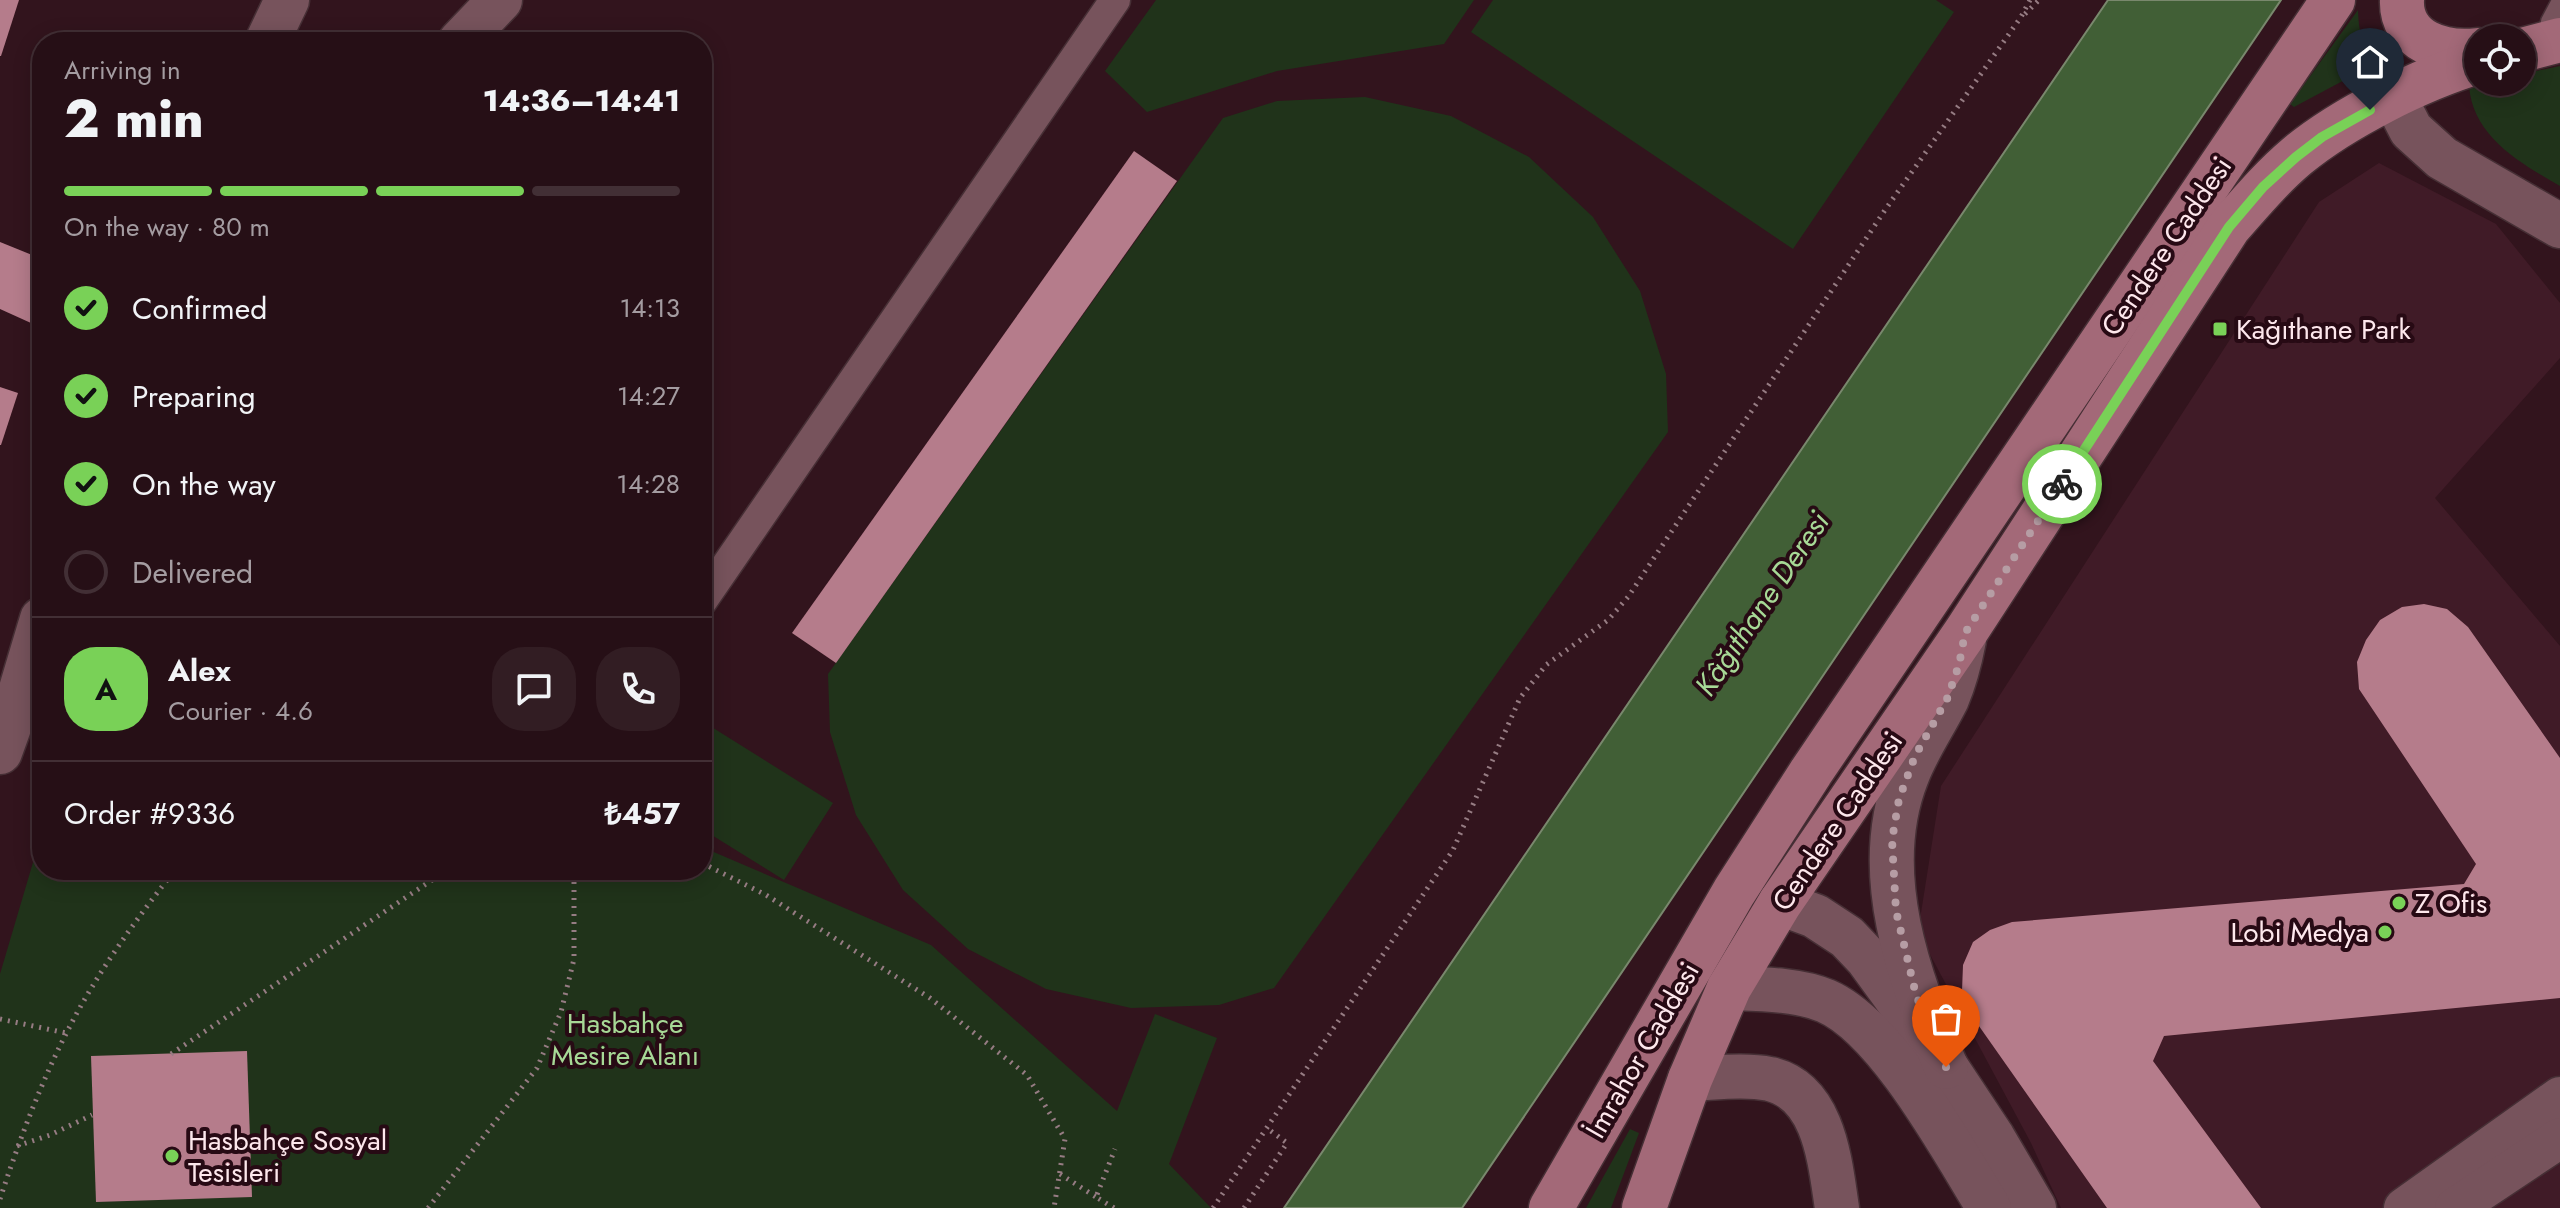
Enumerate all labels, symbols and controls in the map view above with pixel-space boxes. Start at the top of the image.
map controls [2464,24,2536,96]
button: locate [2464,24,2536,96]
pin [2336,28,2404,110]
icon: home [2348,40,2392,84]
text: Arriving in [64,51,181,89]
text: 14:36–14:41 [483,79,680,122]
text: 2 min [64,81,204,157]
street label: Cendere Caddesi [2091,148,2242,344]
text: On the way · 80 m [64,208,270,246]
icon: check [64,286,108,330]
text: Confirmed [132,287,267,330]
text: 14:13 [619,289,680,327]
place label: Kağıthane Park [2236,309,2412,350]
marker: Kağıthane Park [2211,320,2229,338]
icon: check [64,374,108,418]
text: Preparing [132,375,256,418]
text: 14:27 [617,377,680,415]
courier [2022,444,2102,524]
icon: check [64,462,108,506]
icon: bike [2040,462,2084,506]
text: On the way [132,463,276,506]
text: 14:28 [616,465,680,503]
water label: Kâğıthane Deresi [1684,503,1839,704]
text: Delivered [132,551,253,594]
button: chat [492,647,576,731]
button: phone [596,647,680,731]
text: Alex [168,649,231,692]
text: A [95,668,117,711]
text: Courier · 4.6 [168,692,313,730]
street label: Cendere Caddesi [1762,723,1913,919]
text: Order #9336 [64,792,235,835]
text: ₺457 [604,792,680,835]
place label: Z Ofis [2415,883,2487,924]
marker: Z Ofis [2390,894,2408,912]
place label: Lobi Medya [2231,912,2369,953]
marker: Lobi Medya [2376,923,2394,941]
street label: İmrahor Caddesi [1575,955,1710,1146]
pin [1912,985,1980,1067]
icon: bag [1924,997,1968,1041]
park label: Hasbahçe Mesire Alanı [551,1003,699,1076]
place label: Hasbahçe Sosyal Tesisleri [188,1120,387,1193]
marker: Hasbahçe Sosyal Tesisleri [163,1147,181,1165]

